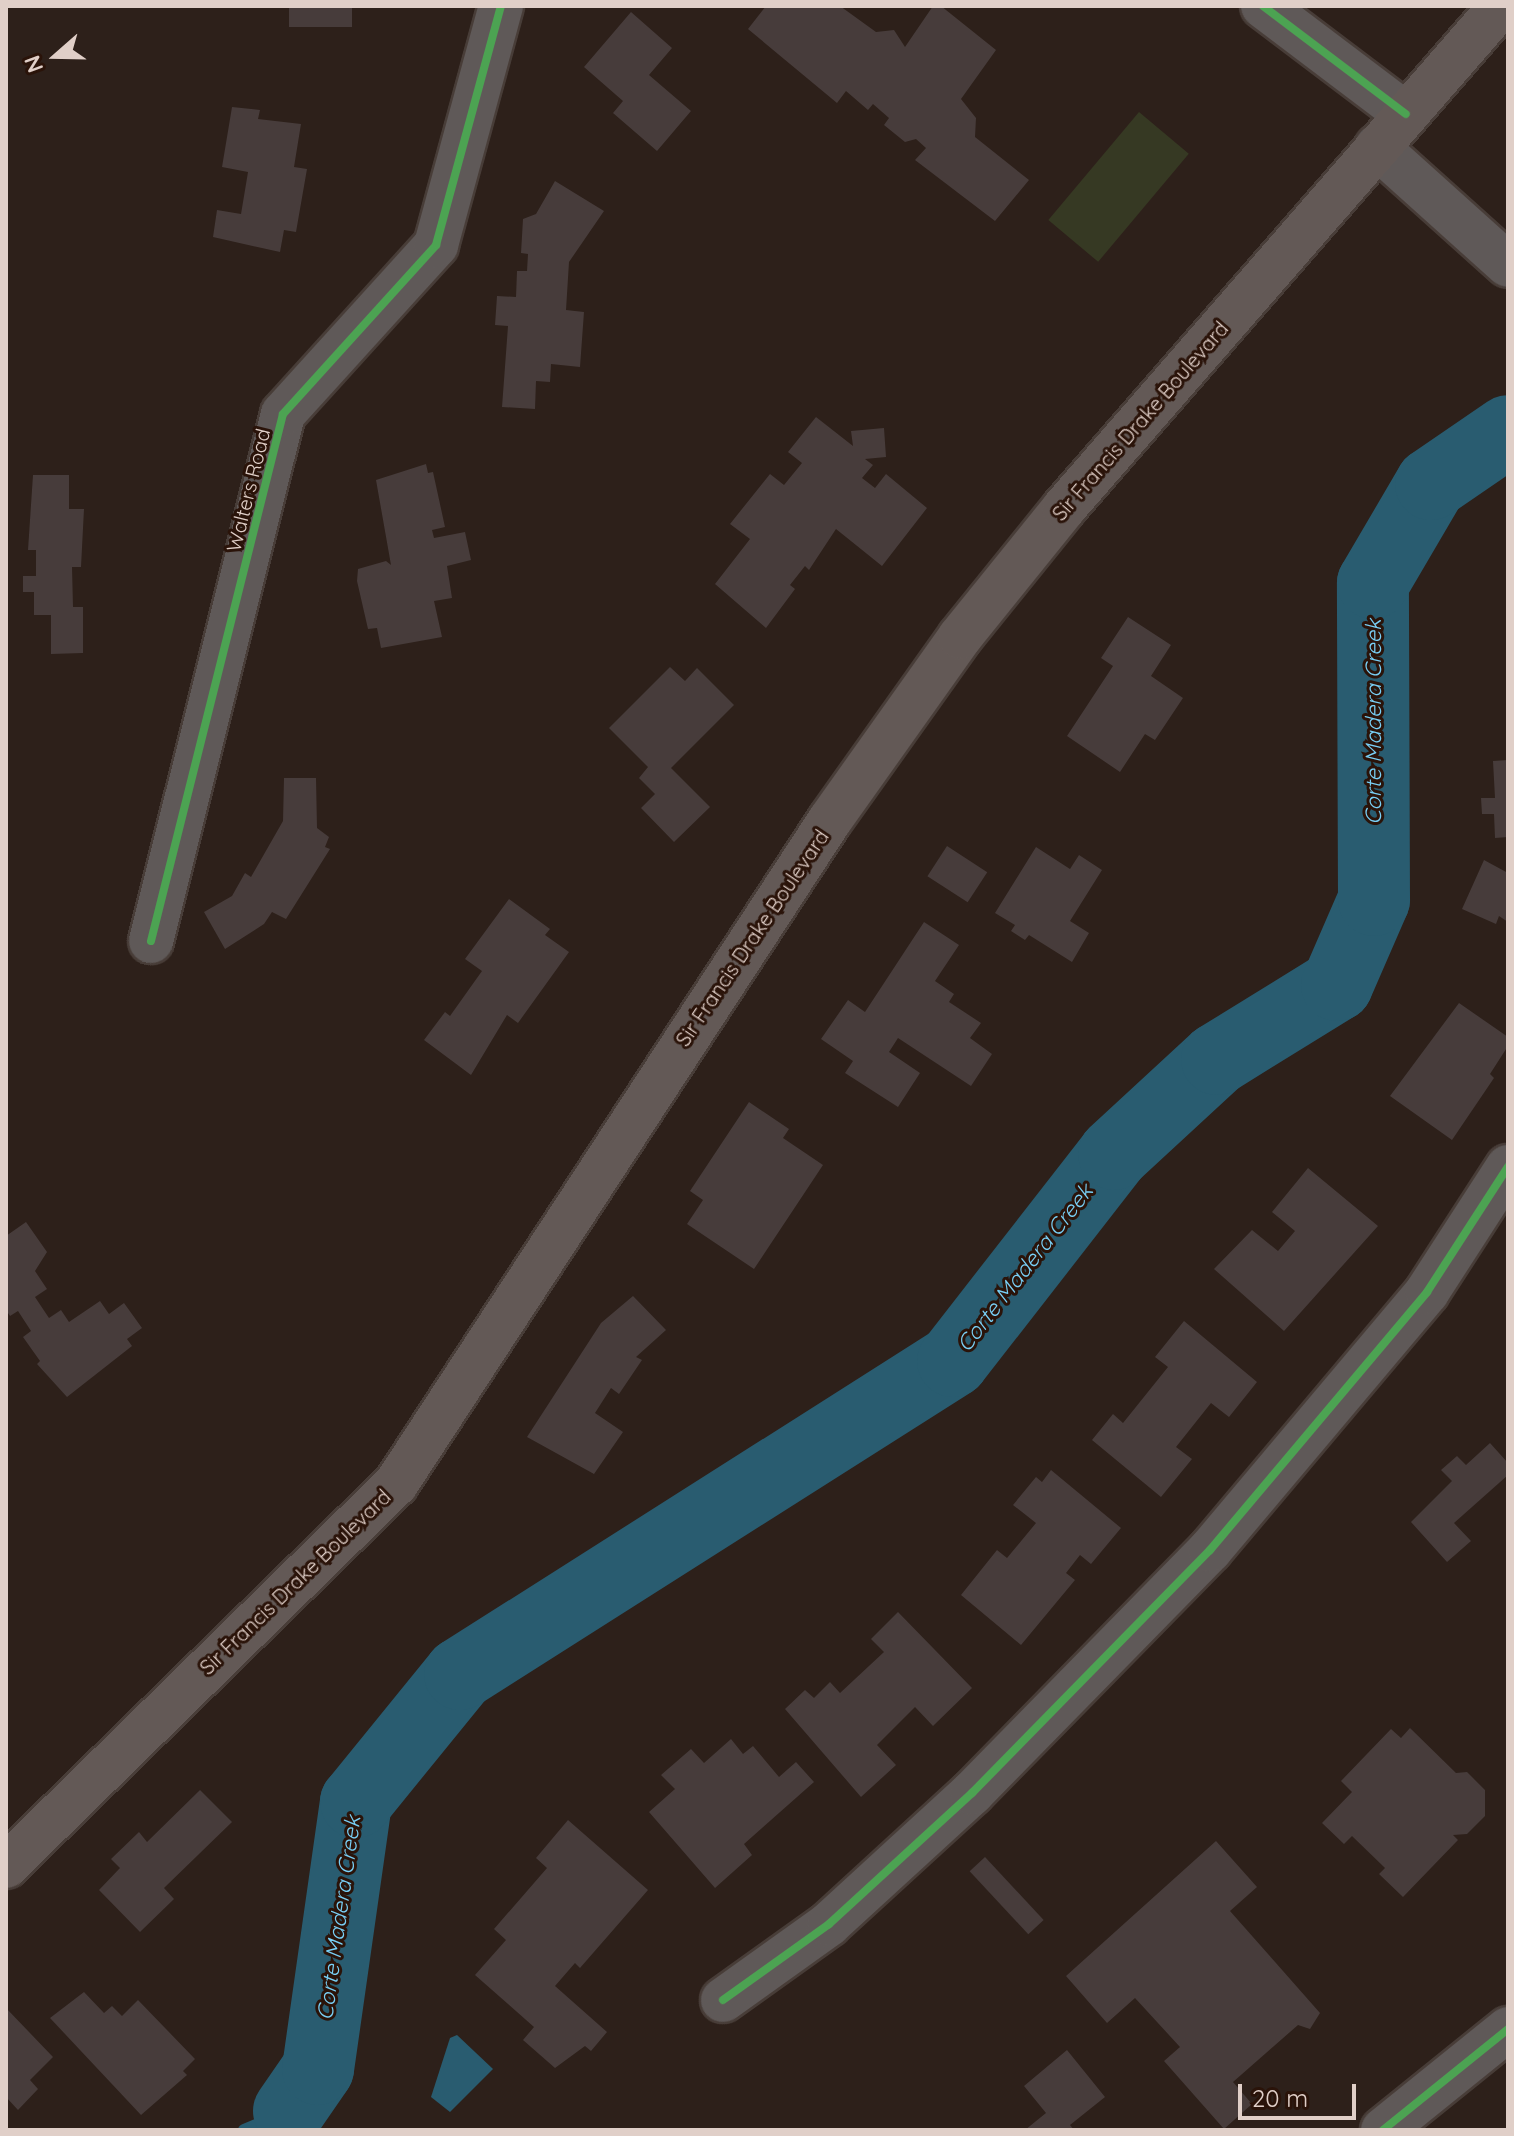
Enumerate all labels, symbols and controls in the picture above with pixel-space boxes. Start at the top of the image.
north arrow [16,16,96,96]
text: N [18,52,49,77]
street label: Sir Francis Drake Boulevard [1047,317,1233,525]
street label: Walters Road [221,426,275,554]
water label: Corte Madera Creek [1361,619,1387,825]
street label: Sir Francis Drake Boulevard [671,825,833,1051]
water label: Corte Madera Creek [951,1179,1099,1357]
street label: Sir Francis Drake Boulevard [195,1485,395,1679]
water label: Corte Madera Creek [312,1814,366,2022]
scale bar [1242,2068,1360,2118]
text: 20 m [1252,2083,1308,2113]

